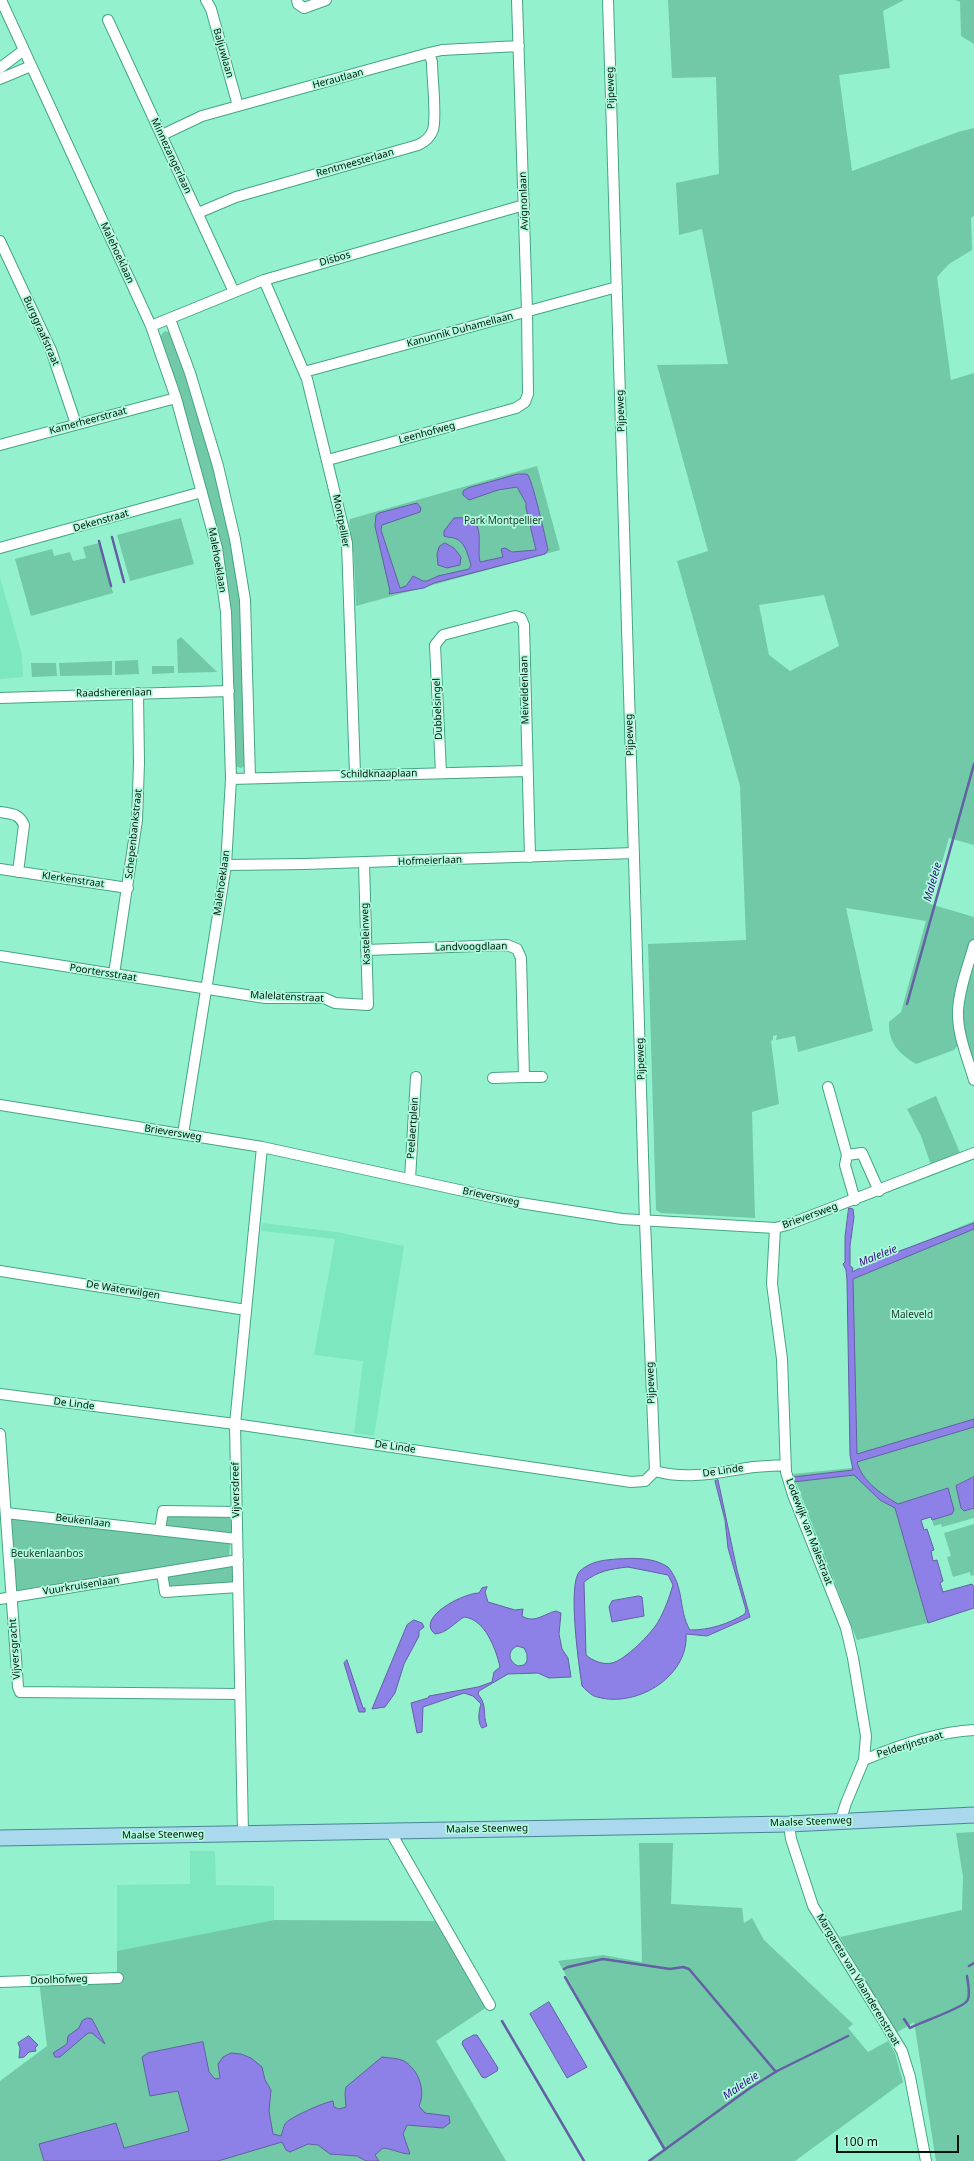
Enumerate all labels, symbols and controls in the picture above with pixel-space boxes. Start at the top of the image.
street label: Baljuwlaan [210,27,236,79]
street label: Herautlaan [311,66,365,92]
street label: Pijpeweg [604,67,618,109]
street label: Minnezangerlaan [148,116,194,196]
street label: Rentmeesterlaan [315,146,395,180]
street label: Avignonlaan [517,172,531,230]
street label: Malehoeklaan [98,221,136,285]
street label: Disbos [318,249,352,269]
street label: Burggraafstraat [20,294,62,368]
street label: Kanunnik Duhamellaan [405,310,515,350]
street label: Pijpeweg [614,390,628,432]
street label: Kamerheerstraat [48,405,128,437]
street label: Leenhofweg [397,420,457,446]
street label: Montpellier [330,493,352,549]
street label: Dekenstraat [72,507,130,535]
park label: Park Montpellier [464,515,542,527]
street label: Malehoeklaan [205,526,229,594]
street label: Meiveldenlaan [518,656,532,724]
street label: Dubbelsingel [431,678,445,740]
street label: Raadsherenlaan [76,686,152,700]
street label: Pijpeweg [623,714,637,756]
street label: Schildknaaplaan [341,767,417,781]
street label: Schepenbankstraat [123,788,145,880]
street label: Malehoeklaan [211,849,233,917]
street label: Hofmeierlaan [398,854,462,868]
water label: Maleleie [921,861,945,903]
street label: Klerkenstraat [41,870,105,890]
street label: Kasteleinweg [359,903,373,965]
street label: Landvoogdlaan [435,940,507,954]
street label: Poortersstraat [69,962,137,984]
street label: Malelatenstraat [250,989,324,1005]
street label: Pijpeweg [634,1038,648,1080]
street label: Peelaertplein [405,1097,421,1159]
street label: Brieversweg [143,1123,203,1143]
street label: Brieversweg [461,1185,521,1209]
street label: Brieversweg [781,1200,839,1232]
water label: Maleleie [857,1242,899,1270]
street label: De Waterwilgen [85,1278,161,1302]
park label: Maleveld [891,1309,933,1321]
street label: Pijpeweg [644,1362,658,1404]
street label: De Linde [53,1396,95,1412]
street label: De Linde [374,1438,416,1456]
street label: Vijversdreef [230,1462,242,1518]
street label: De Linde [702,1462,744,1480]
street label: Lodewijk van Malestraat [783,1477,835,1587]
street label: Beukenlaan [55,1512,111,1530]
park label: Beukenlaanbos [11,1548,83,1560]
street label: Vuurkruisenlaan [42,1574,120,1598]
street label: Vijversgracht [7,1618,23,1680]
street label: Pelderijnstraat [875,1729,945,1761]
street label: Maalse Steenweg [770,1815,852,1829]
street label: Maalse Steenweg [446,1822,528,1836]
street label: Maalse Steenweg [122,1828,204,1842]
street label: Margareta van Vlaanderenstraat [814,1912,902,2048]
street label: Doolhofweg [30,1973,88,1987]
water label: Maleleie [721,2069,761,2103]
scale bar [838,2127,961,2153]
text: 100 m [843,2133,878,2150]

